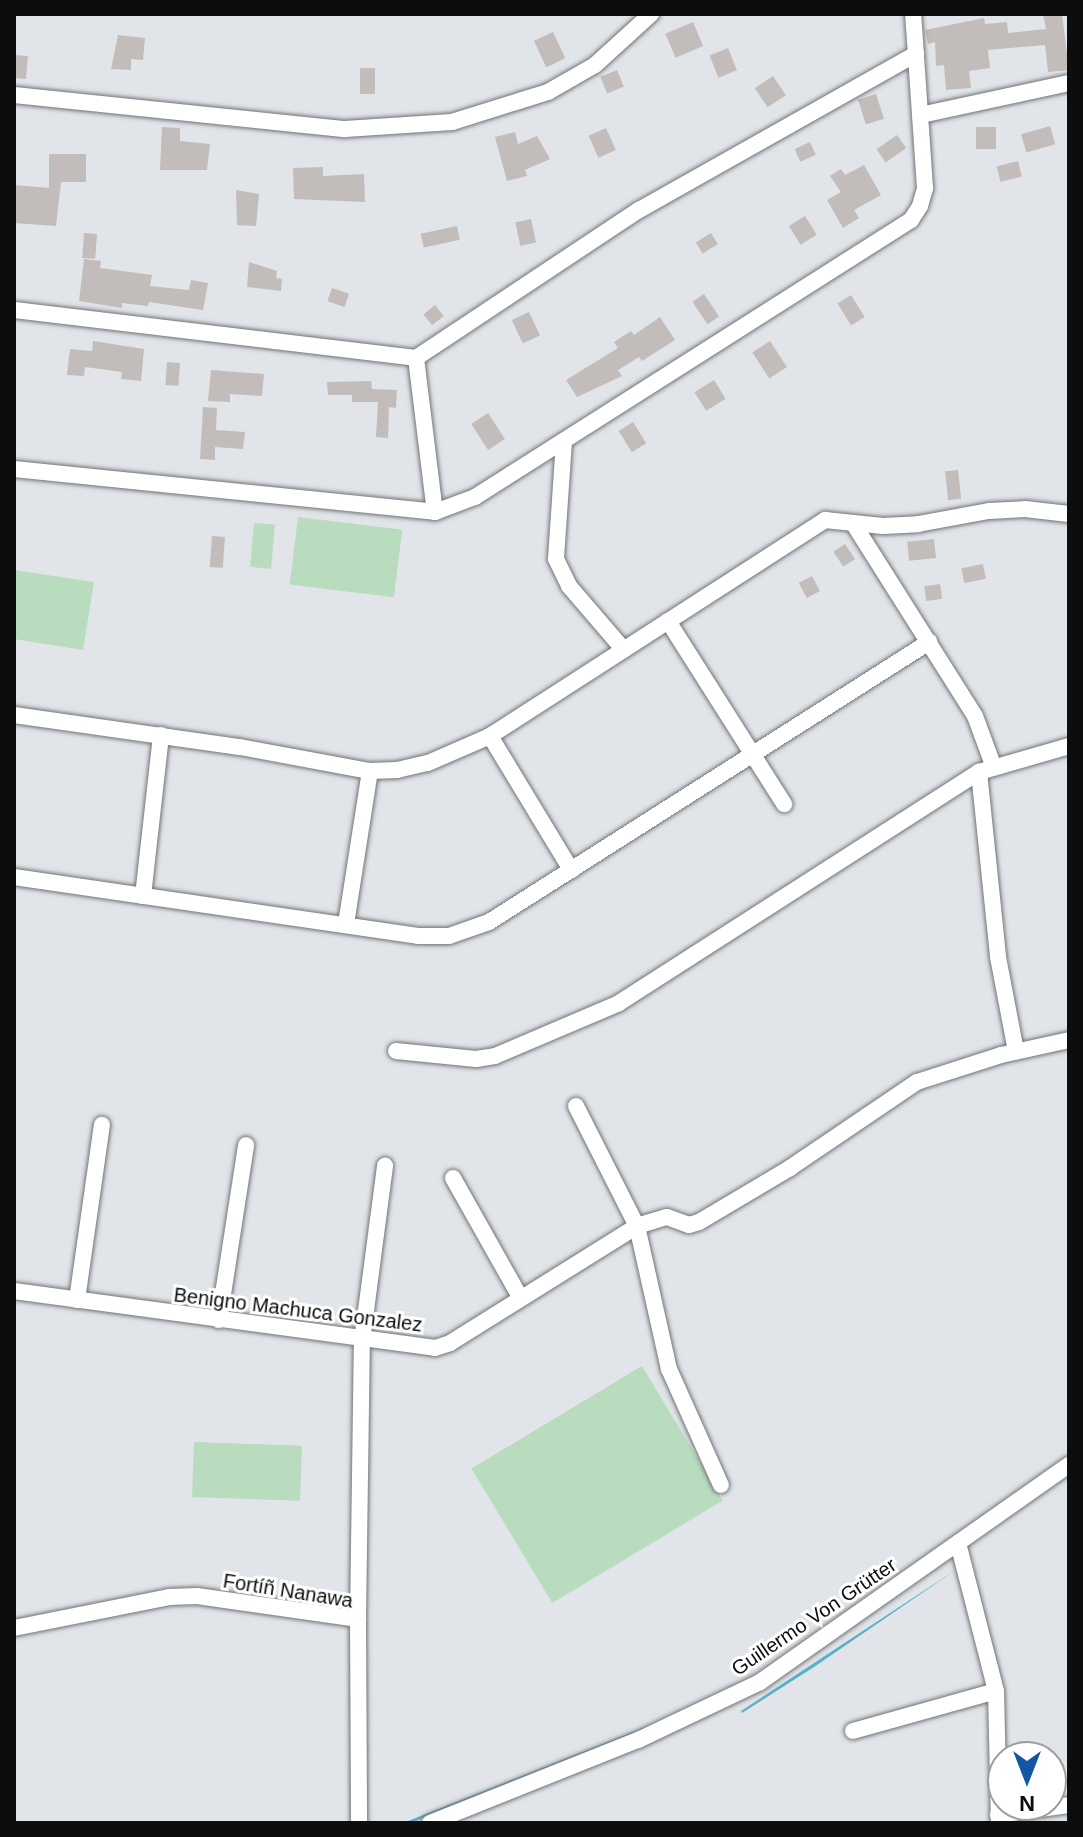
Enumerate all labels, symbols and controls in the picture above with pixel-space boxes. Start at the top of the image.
street label: Benigno Machuca Gonzalez [172,1283,424,1337]
street label: Guillermo Von Grütter [727,1553,901,1681]
street label: Fortíñ Nanawa [221,1569,355,1613]
north arrow [987,1741,1067,1821]
text: N [1019,1791,1035,1816]

